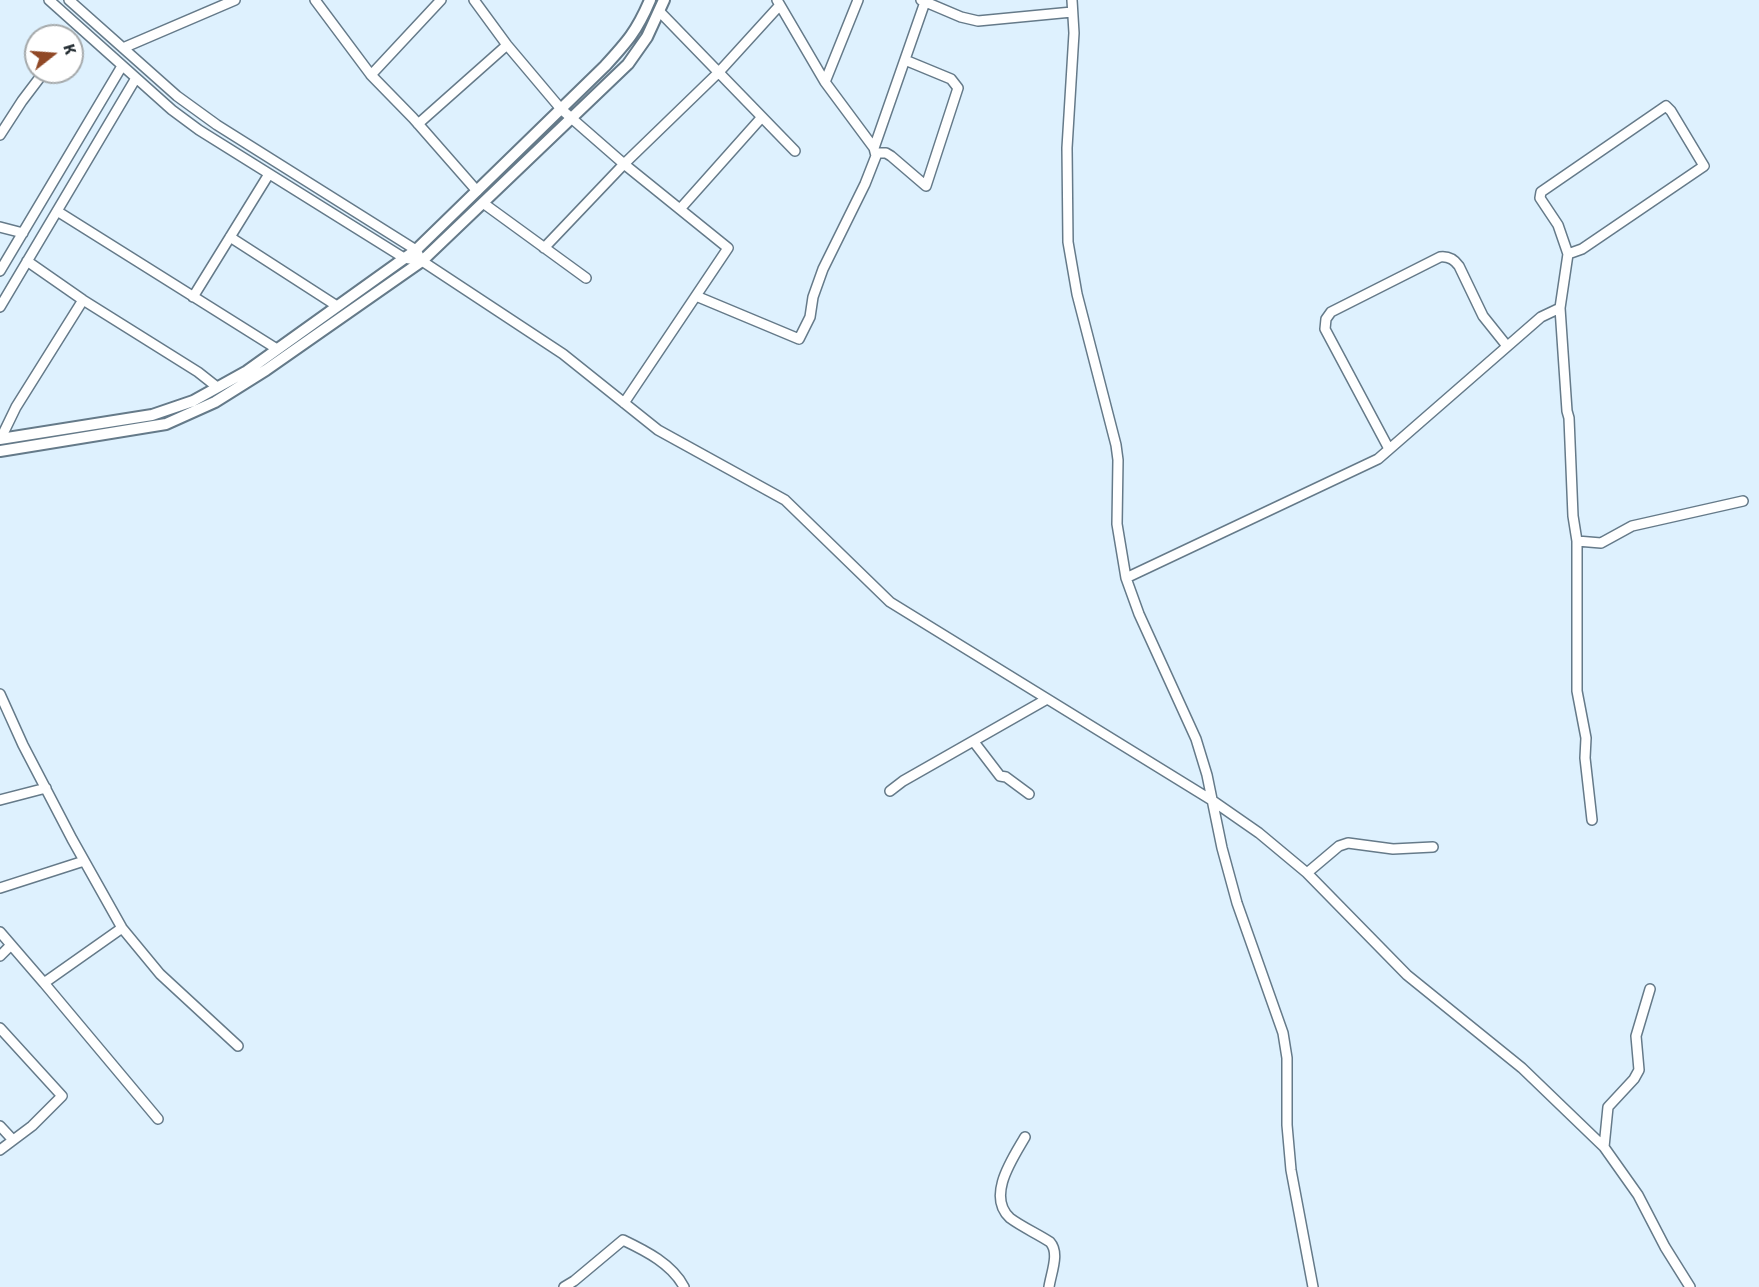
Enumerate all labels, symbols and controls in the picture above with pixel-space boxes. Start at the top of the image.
north arrow [24,24,84,84]
text: K [58,42,80,57]

